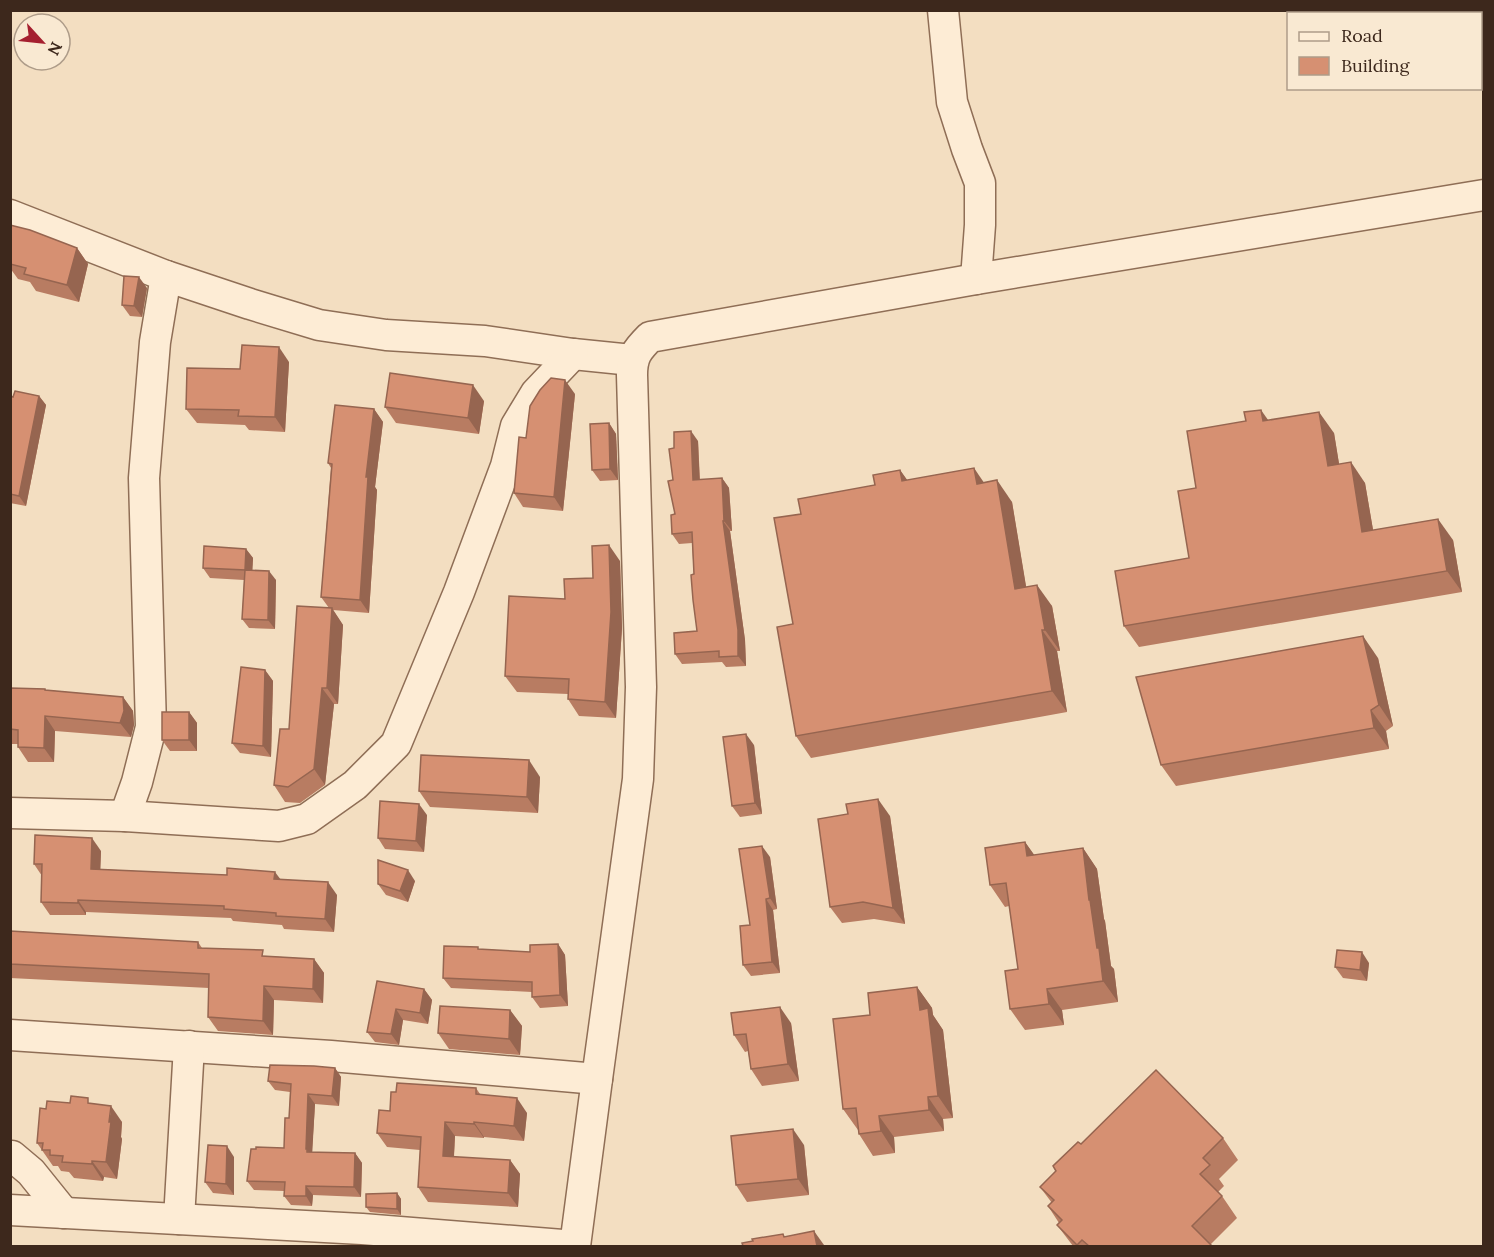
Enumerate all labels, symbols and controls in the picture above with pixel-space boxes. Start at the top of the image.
north arrow [12,12,72,72]
legend [1287,12,1482,90]
text: Road [1341,24,1383,47]
text: N [44,39,67,59]
text: Building [1341,54,1411,77]

